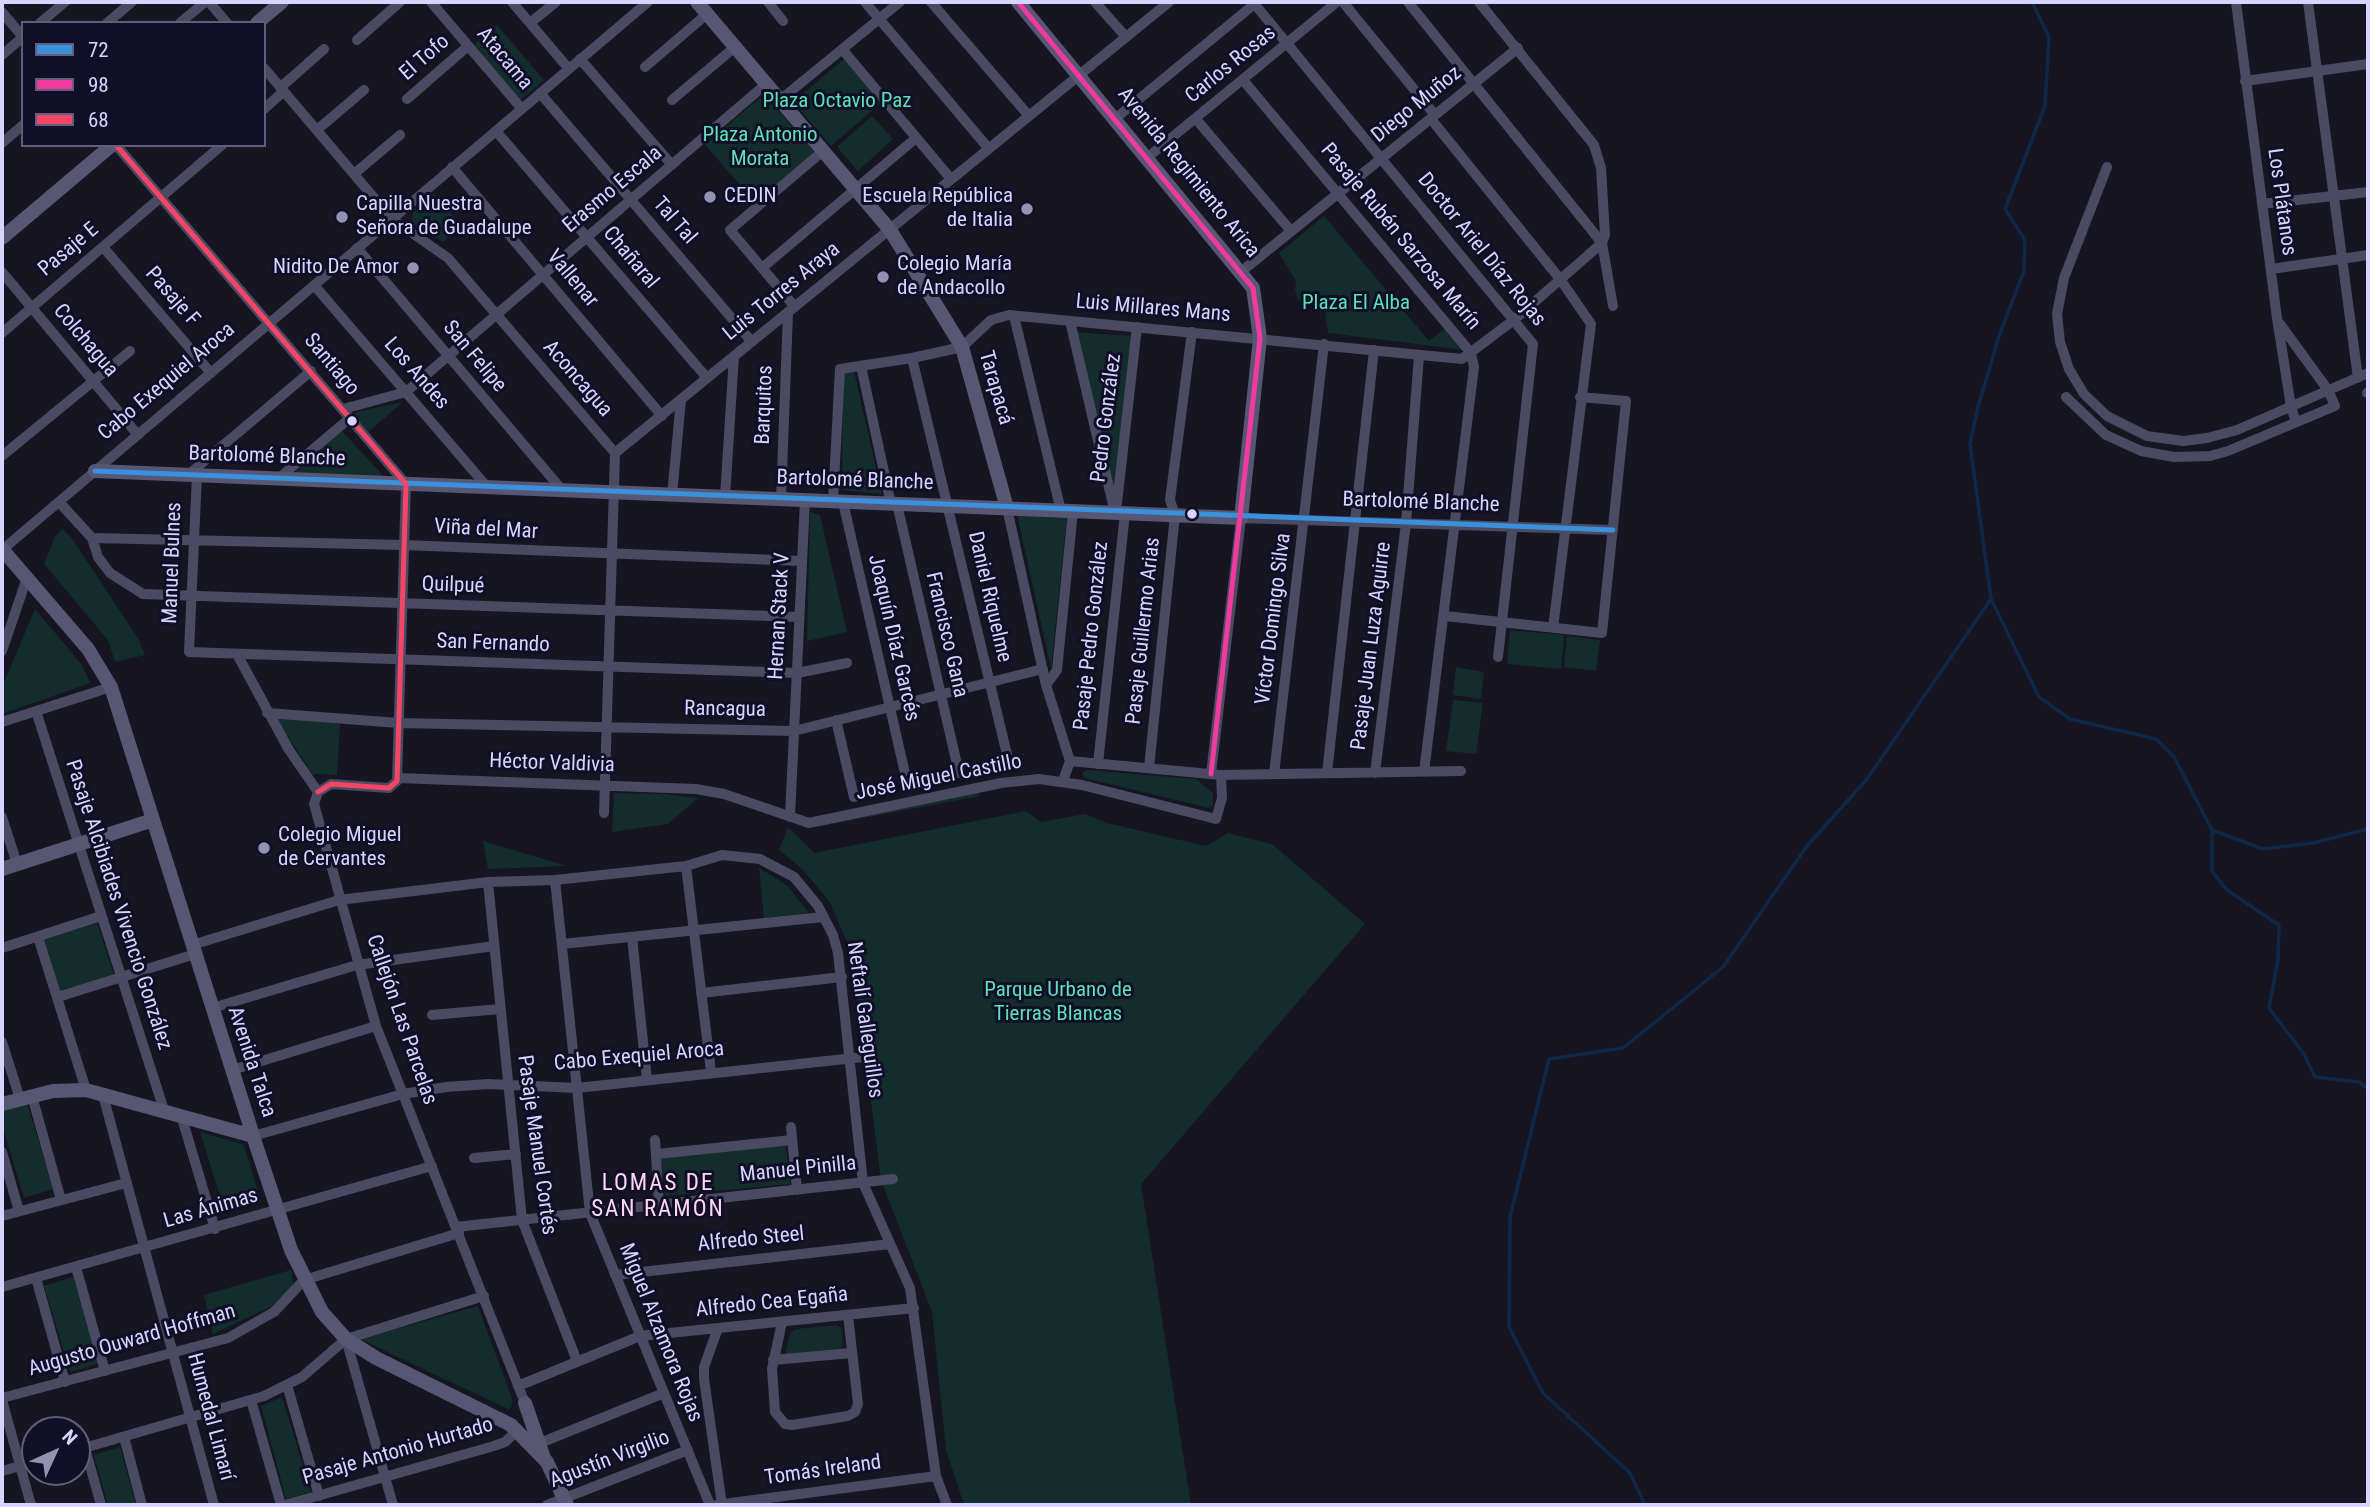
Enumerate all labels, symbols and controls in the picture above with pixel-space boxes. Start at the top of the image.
legend [21,21,266,147]
street label: Carlos Rosas [1181,21,1281,109]
street label: Atacama [471,23,537,95]
street label: El Tofo [395,30,455,86]
text: 72 [88,38,109,62]
street label: Diego Muñoz [1367,61,1467,149]
text: 98 [88,73,109,97]
street label: Avenida Regimiento Arica [1112,83,1264,263]
park label: Plaza Octavio Paz [762,89,912,115]
text: 68 [88,108,109,132]
park label: Plaza Antonio Morata [703,123,817,173]
street label: Pasaje Rubén Sarzosa Marín [1315,139,1485,335]
street label: Erasmo Escala [558,141,668,239]
street label: Los Plátanos [2261,147,2301,257]
street label: Doctor Ariel Díaz Rojas [1411,168,1551,332]
place label: CEDIN [724,184,777,210]
place label: Escuela República de Italia [862,184,1013,234]
marker: CEDIN [702,189,718,205]
place label: Capilla Nuestra Señora de Guadalupe [356,192,532,242]
street label: Tal Tal [647,192,701,250]
marker: Escuela República de Italia [1019,201,1035,217]
marker: Capilla Nuestra Señora de Guadalupe [334,209,350,225]
street label: Pasaje E [34,218,104,282]
street label: Chañaral [597,222,663,294]
street label: Luis Torres Araya [719,237,845,347]
street label: Vallenar [541,245,603,313]
place label: Colegio María de Andacollo [897,252,1012,302]
place label: Nidito De Amor [273,255,399,281]
marker: Nidito De Amor [405,260,421,276]
street label: Pasaje F [139,262,205,332]
marker: Colegio María de Andacollo [875,269,891,285]
street label: Luis Millares Mans [1074,290,1232,328]
park label: Plaza El Alba [1302,291,1410,317]
street label: Colchagua [47,299,123,383]
street label: San Felipe [437,316,511,398]
street label: Cabo Exequiel Aroca [94,318,240,446]
street label: Santiago [298,329,364,401]
street label: Los Andes [378,333,454,415]
street label: Aconcagua [537,336,617,422]
street label: Tarapacá [972,348,1018,428]
street label: Pedro González [1087,352,1127,484]
street label: Barquitos [751,365,779,445]
unlabelled marker [345,414,359,428]
street label: Bartolomé Blanche [188,442,346,472]
street label: Bartolomé Blanche [776,466,934,496]
street label: Bartolomé Blanche [1342,488,1500,518]
street label: Manuel Bulnes [158,502,188,624]
unlabelled marker [1185,507,1199,521]
street label: Viña del Mar [433,515,539,545]
street label: Daniel Riquelme [962,529,1016,665]
street label: Víctor Domingo Silva [1251,532,1297,706]
street label: Pasaje Guillermo Arias [1122,536,1166,726]
street label: Pasaje Pedro González [1070,540,1114,732]
street label: Pasaje Juan Luza Aguirre [1347,540,1397,752]
street label: Hernan Stack V [764,552,796,680]
street label: Joaquín Díaz Garcés [862,552,924,724]
street label: Francisco Gana [919,570,973,700]
street label: Quilpué [421,572,485,600]
street label: San Fernando [436,629,550,659]
street label: Rancagua [684,697,766,723]
street label: Héctor Valdivia [489,749,615,779]
street label: José Miguel Castillo [854,750,1024,806]
street label: Pasaje Alcibiades Vivencio González [59,757,177,1053]
place label: Colegio Miguel de Cervantes [278,823,401,873]
marker: Colegio Miguel de Cervantes [256,840,272,856]
street label: Callejón Las Parcelas [360,932,442,1108]
street label: Neftalí Galleguillos [841,940,887,1100]
park label: Parque Urbano de Tierras Blancas [984,978,1132,1028]
street label: Avenida Talca [221,1003,281,1121]
street label: Cabo Exequiel Aroca [553,1037,725,1077]
street label: Pasaje Manuel Cortés [511,1053,561,1237]
street label: Manuel Pinilla [739,1151,857,1189]
district label: LOMAS DE SAN RAMÓN [592,1170,724,1224]
street label: Las Ánimas [161,1184,261,1234]
street label: Alfredo Steel [696,1222,806,1258]
street label: Miguel Alzamora Rojas [613,1240,707,1426]
street label: Alfredo Cea Egaña [695,1282,849,1324]
street label: Augusto Ouward Hoffman [25,1299,239,1383]
street label: Humedal Limarí [181,1350,239,1484]
street label: Pasaje Antonio Hurtado [300,1413,496,1491]
north arrow [21,1416,91,1486]
text: N [58,1425,82,1449]
street label: Agustín Virgilio [546,1426,674,1494]
street label: Tomás Ireland [763,1450,883,1492]

